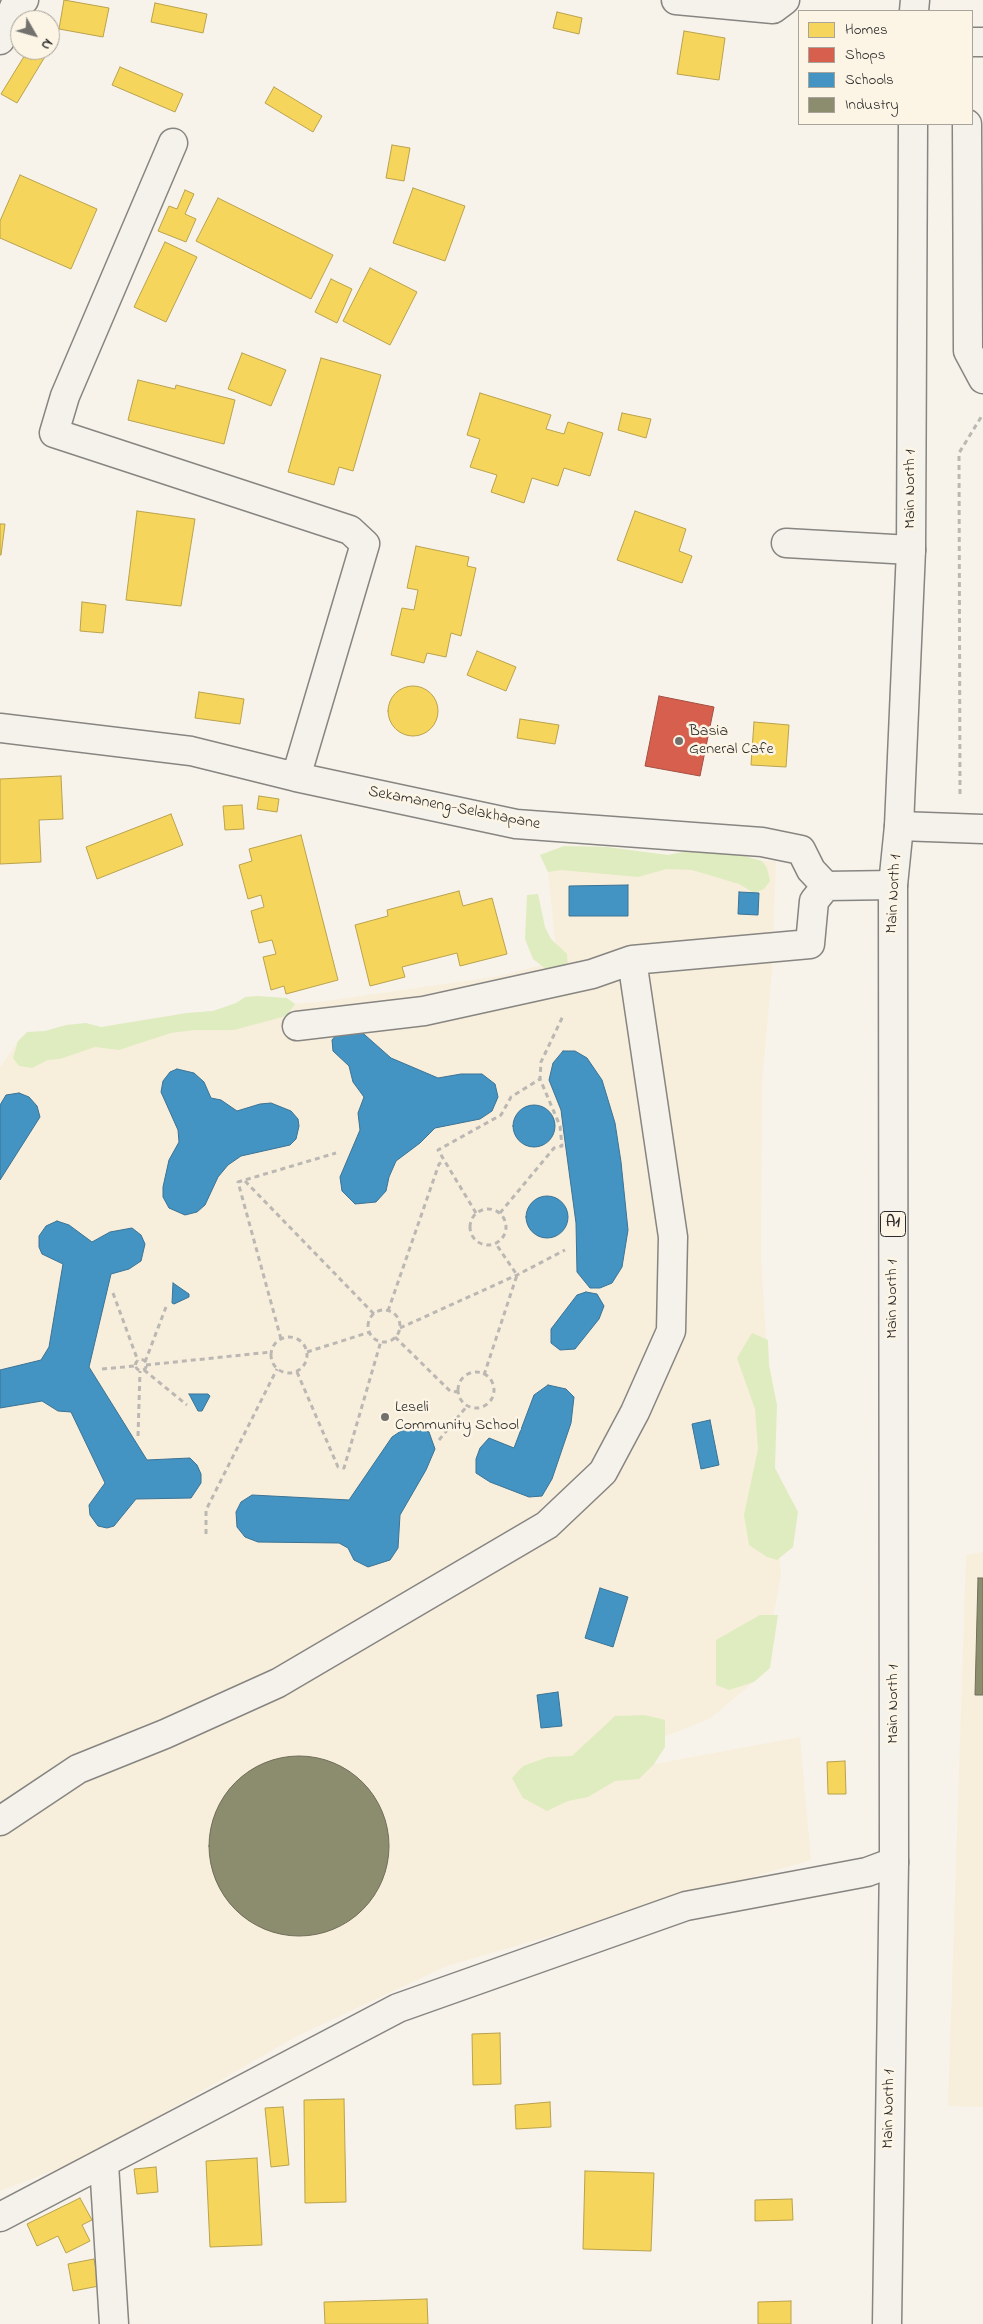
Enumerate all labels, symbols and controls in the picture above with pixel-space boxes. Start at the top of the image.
north arrow [10,10,60,60]
legend [798,10,973,125]
text: Homes [845,19,888,41]
text: N [35,34,58,54]
text: Shops [845,44,885,66]
text: Schools [845,69,894,91]
text: Industry [845,94,899,116]
street label: Main North 1 [901,449,921,529]
place label: Basia General Cafe [689,722,774,760]
marker: Basia General Cafe [673,735,685,747]
street label: Sekamaneng-Selakhapane [366,783,542,835]
street label: Main North 1 [883,854,907,934]
road number: A1 [880,1212,906,1236]
street label: Main North 1 [883,1259,903,1339]
place label: Leseli Community School [395,1398,519,1436]
marker: Leseli Community School [379,1411,391,1423]
street label: Main North 1 [884,1664,904,1744]
street label: Main North 1 [880,2069,900,2149]

